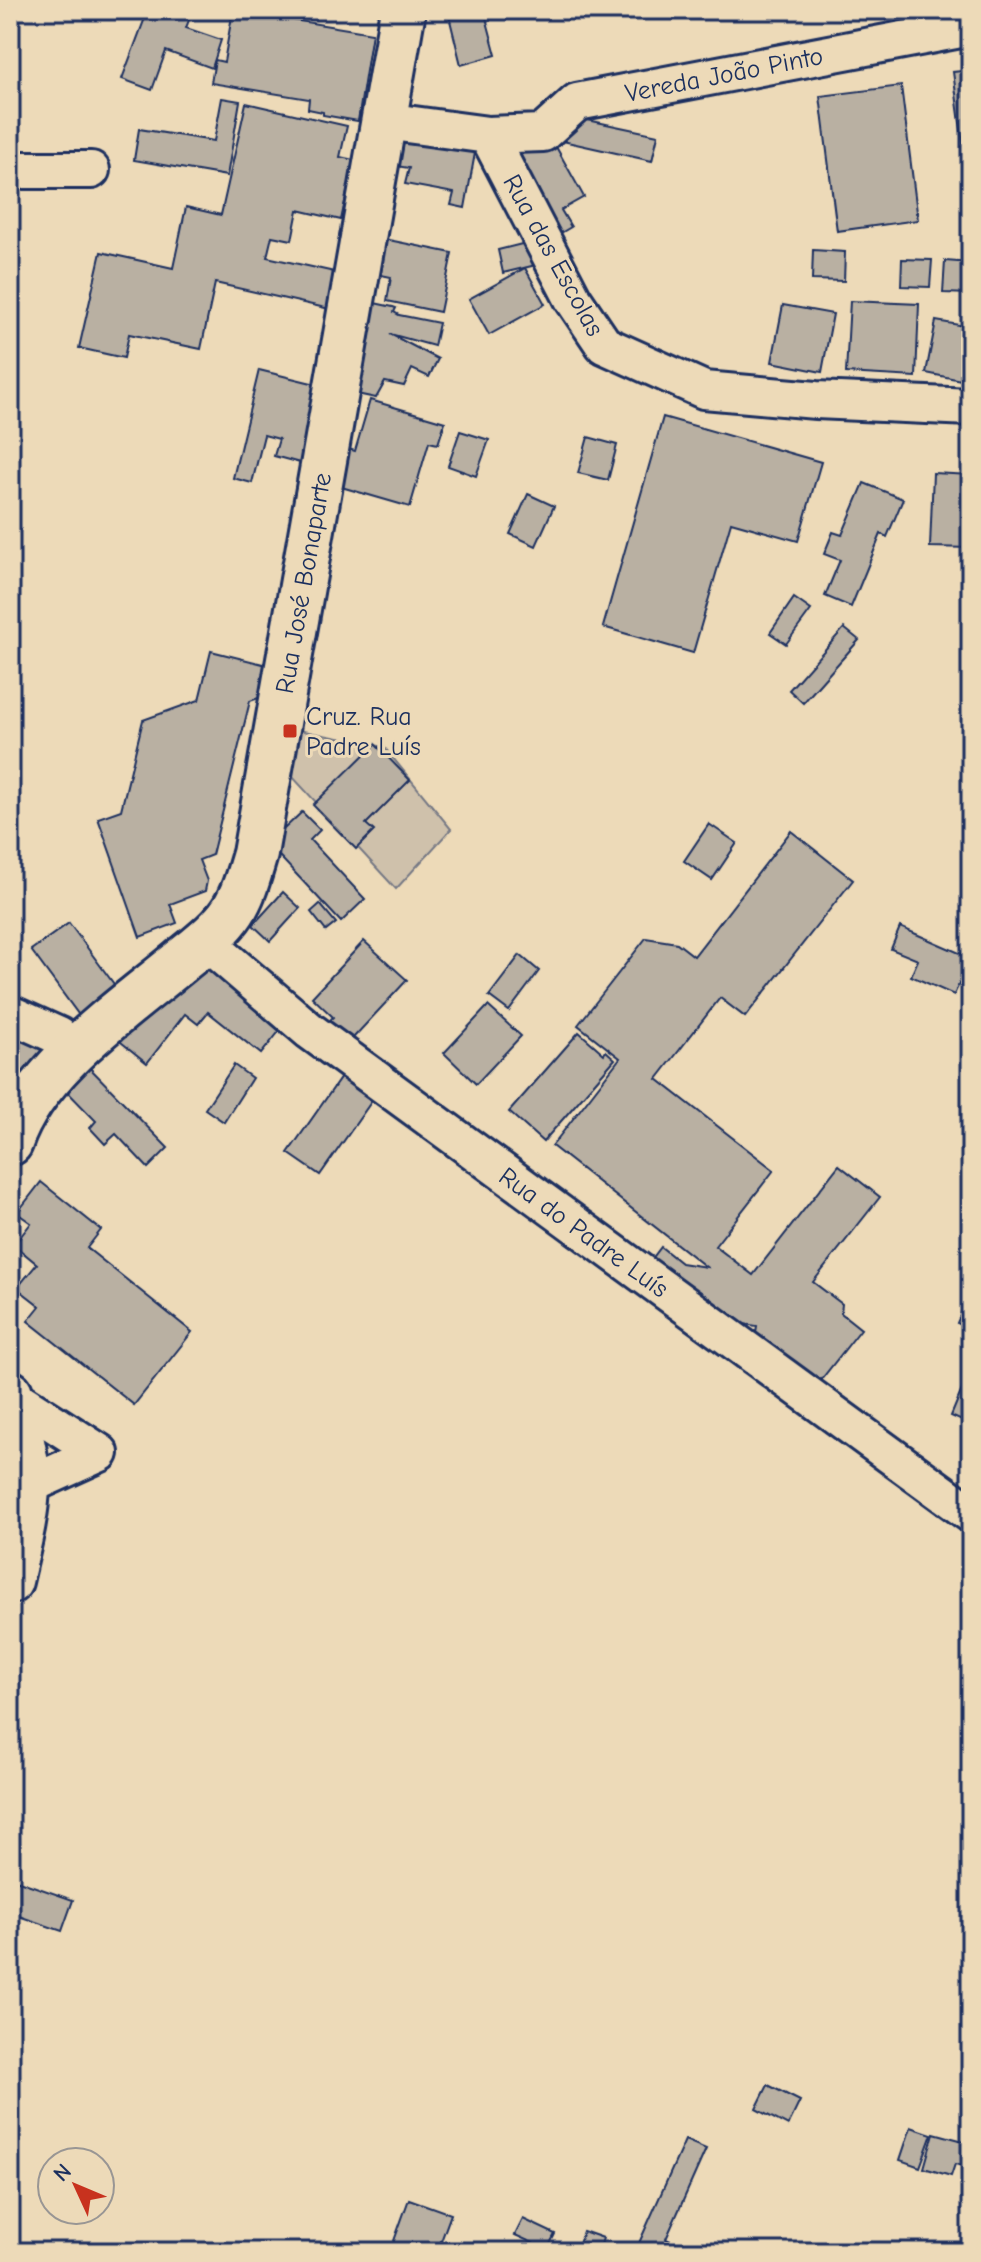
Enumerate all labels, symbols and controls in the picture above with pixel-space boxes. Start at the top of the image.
street label: Vereda João Pinto [623,41,826,109]
street label: Rua das Escolas [496,169,610,342]
street label: Rua José Bonaparte [270,470,338,696]
place label: Cruz. Rua Padre Luís [306,702,421,762]
marker: Cruz. Rua Padre Luís [281,722,299,740]
street label: Rua do Padre Luís [493,1161,674,1304]
north arrow [36,2146,116,2226]
text: N [48,2159,77,2187]

